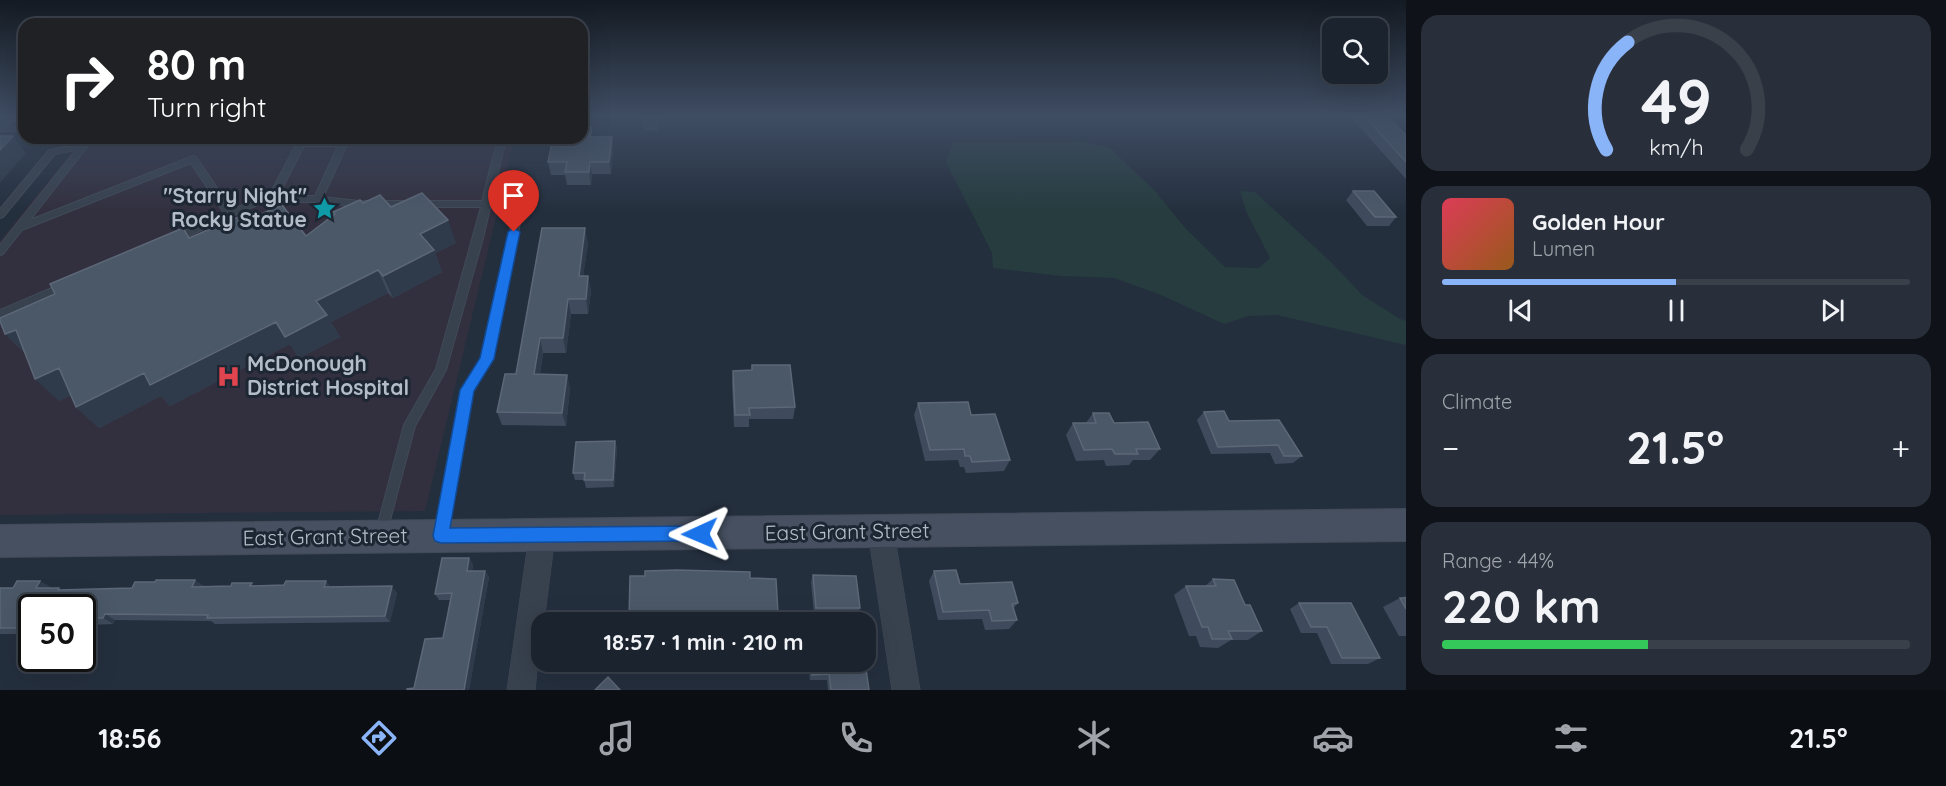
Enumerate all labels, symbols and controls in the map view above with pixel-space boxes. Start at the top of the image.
map controls [1322,18,1388,84]
button: search [1322,18,1388,84]
text: 80 m [147,38,246,91]
icon: right [48,42,126,120]
text: 49 [1641,62,1711,140]
text: Turn right [147,90,266,124]
text: km/h [1649,134,1703,160]
pin [488,170,539,232]
icon: arrive [497,179,530,212]
place label: "Starry Night" Rocky Statue [164,182,307,232]
place icon: "Starry Night" Rocky Statue [312,195,338,221]
text: Golden Hour [1532,208,1665,236]
text: Lumen [1532,236,1595,261]
icon: previous [1504,294,1537,327]
icon: pause [1660,294,1693,327]
icon: next [1816,294,1849,327]
place label: McDonough District Hospital [247,350,409,400]
hospital icon: McDonough District Hospital [216,363,242,389]
text: Climate [1442,389,1512,414]
text: 21.5° [1626,419,1724,475]
text: − [1442,427,1459,468]
text: + [1891,427,1910,468]
position arrow [668,502,732,566]
street label: East Grant Street [764,517,930,545]
street label: East Grant Street [242,522,408,550]
text: Range · 44% [1442,548,1554,573]
text: 220 km [1442,578,1601,634]
speed limit sign: 50 [18,594,96,672]
text: 18:57 · 1 min · 210 m [603,628,804,656]
icon: directions [358,717,400,759]
icon: music [596,717,638,759]
icon: phone [835,717,877,759]
icon: climate [1073,717,1115,759]
icon: car [1312,717,1354,759]
icon: filters [1550,717,1592,759]
text: 18:56 [98,721,161,755]
text: 21.5° [1789,721,1848,755]

